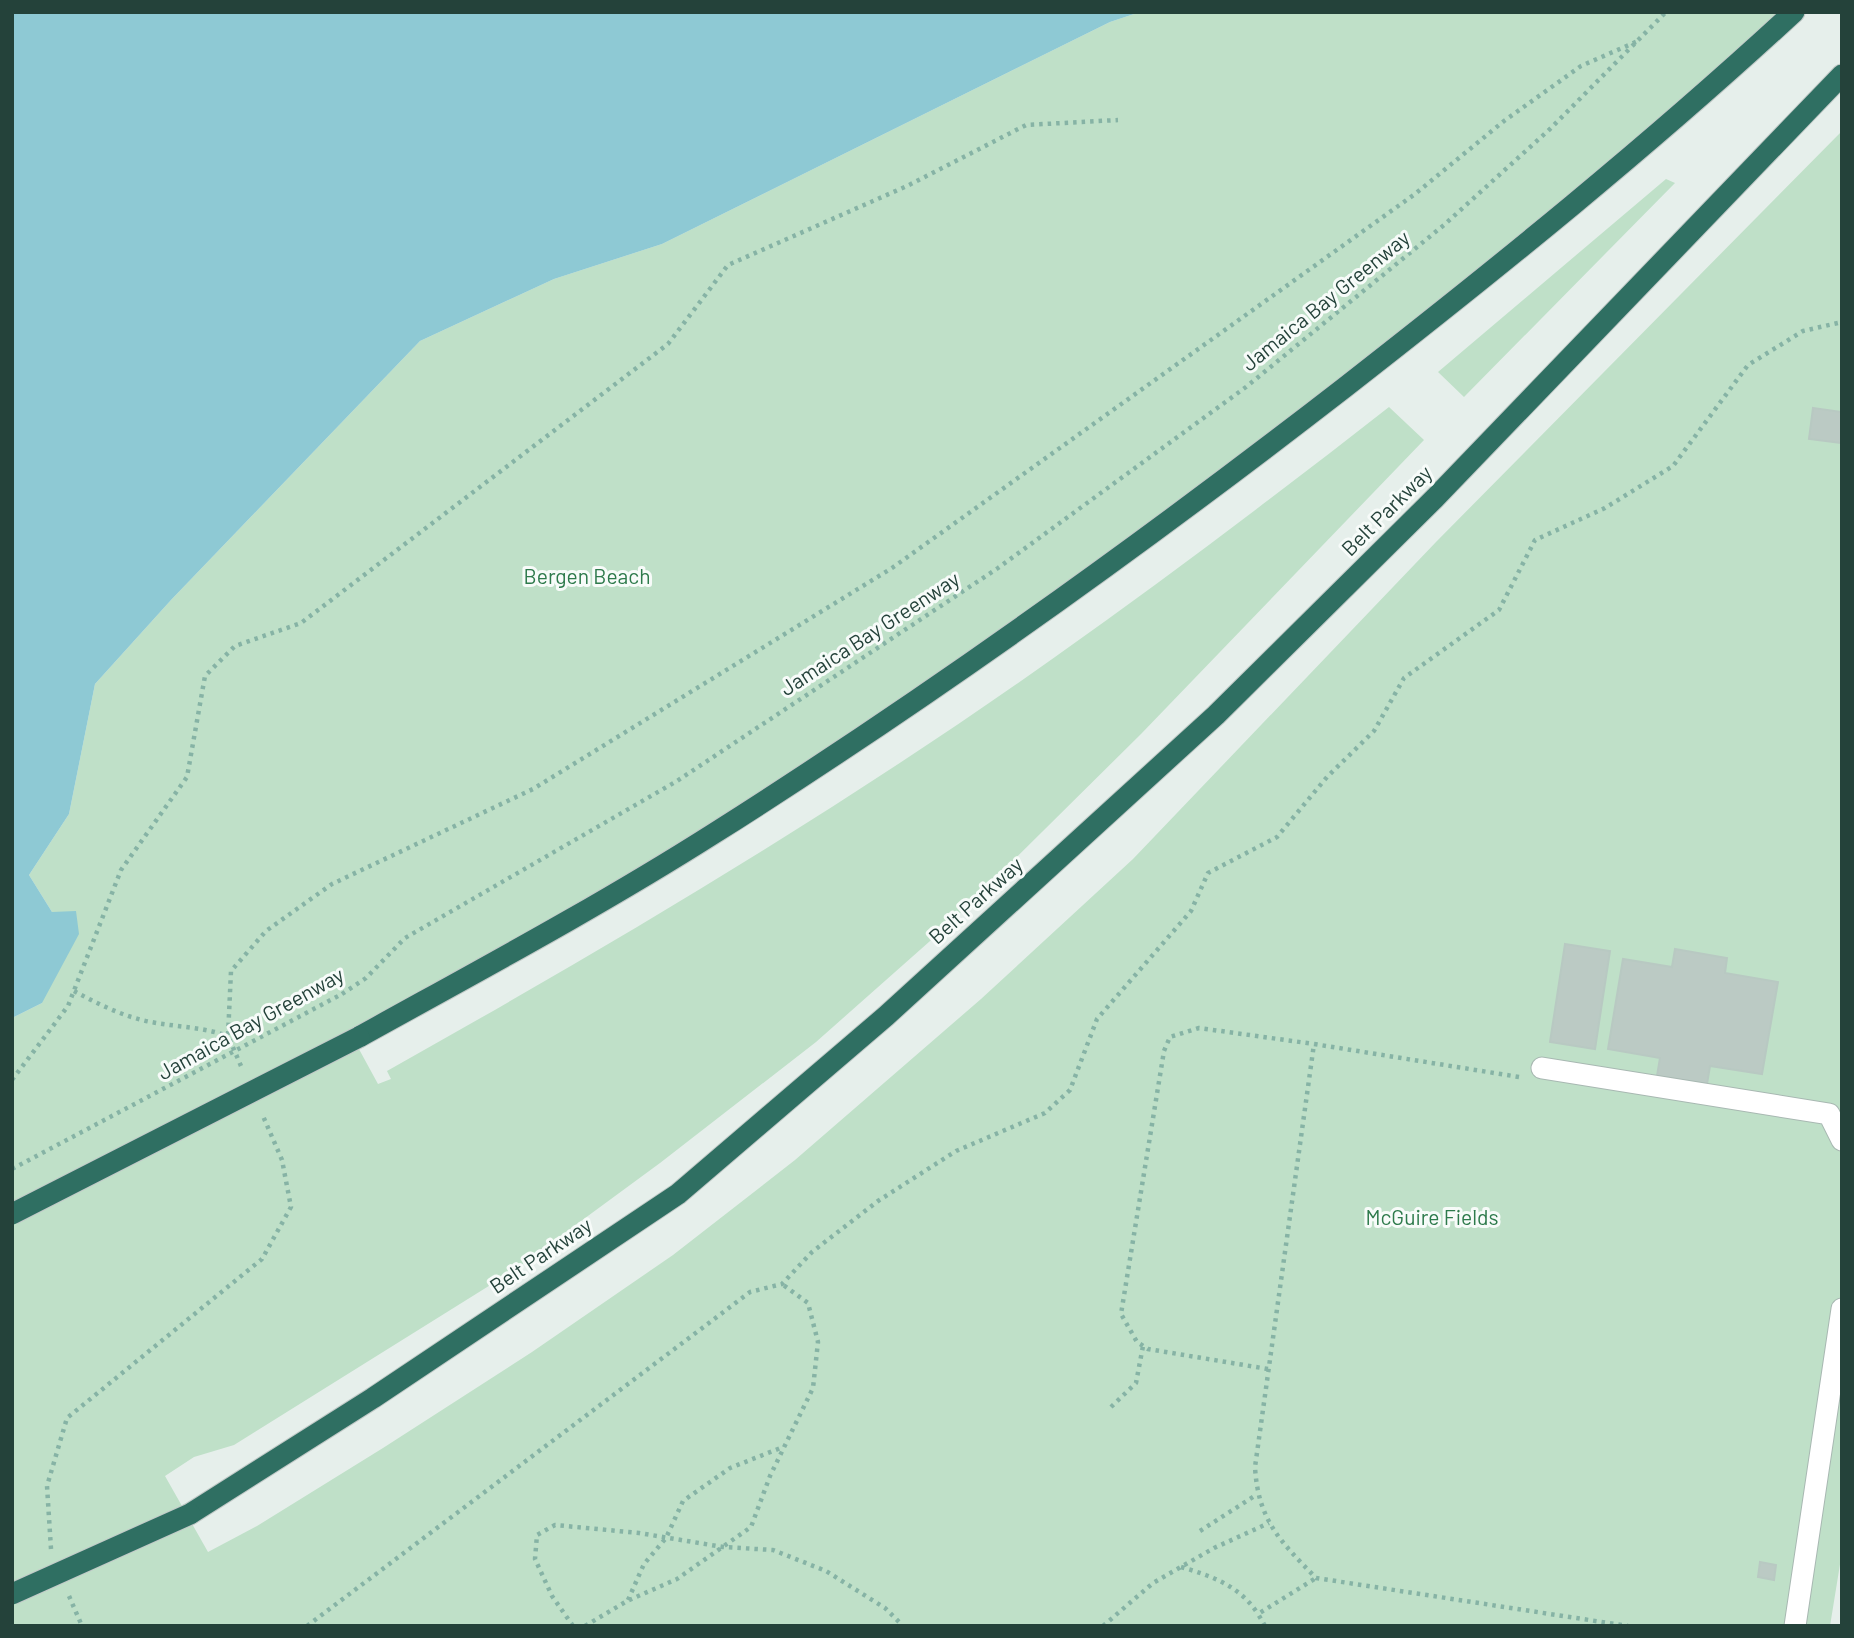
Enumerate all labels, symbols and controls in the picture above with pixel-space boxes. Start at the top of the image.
street label: Jamaica Bay Greenway [1236,224,1414,375]
street label: Belt Parkway [1336,459,1437,560]
park label: Bergen Beach [524,563,650,588]
street label: Jamaica Bay Greenway [775,565,964,700]
street label: Belt Parkway [923,851,1027,948]
street label: Jamaica Bay Greenway [153,961,348,1084]
park label: McGuire Fields [1365,1204,1499,1229]
street label: Belt Parkway [484,1211,596,1298]

